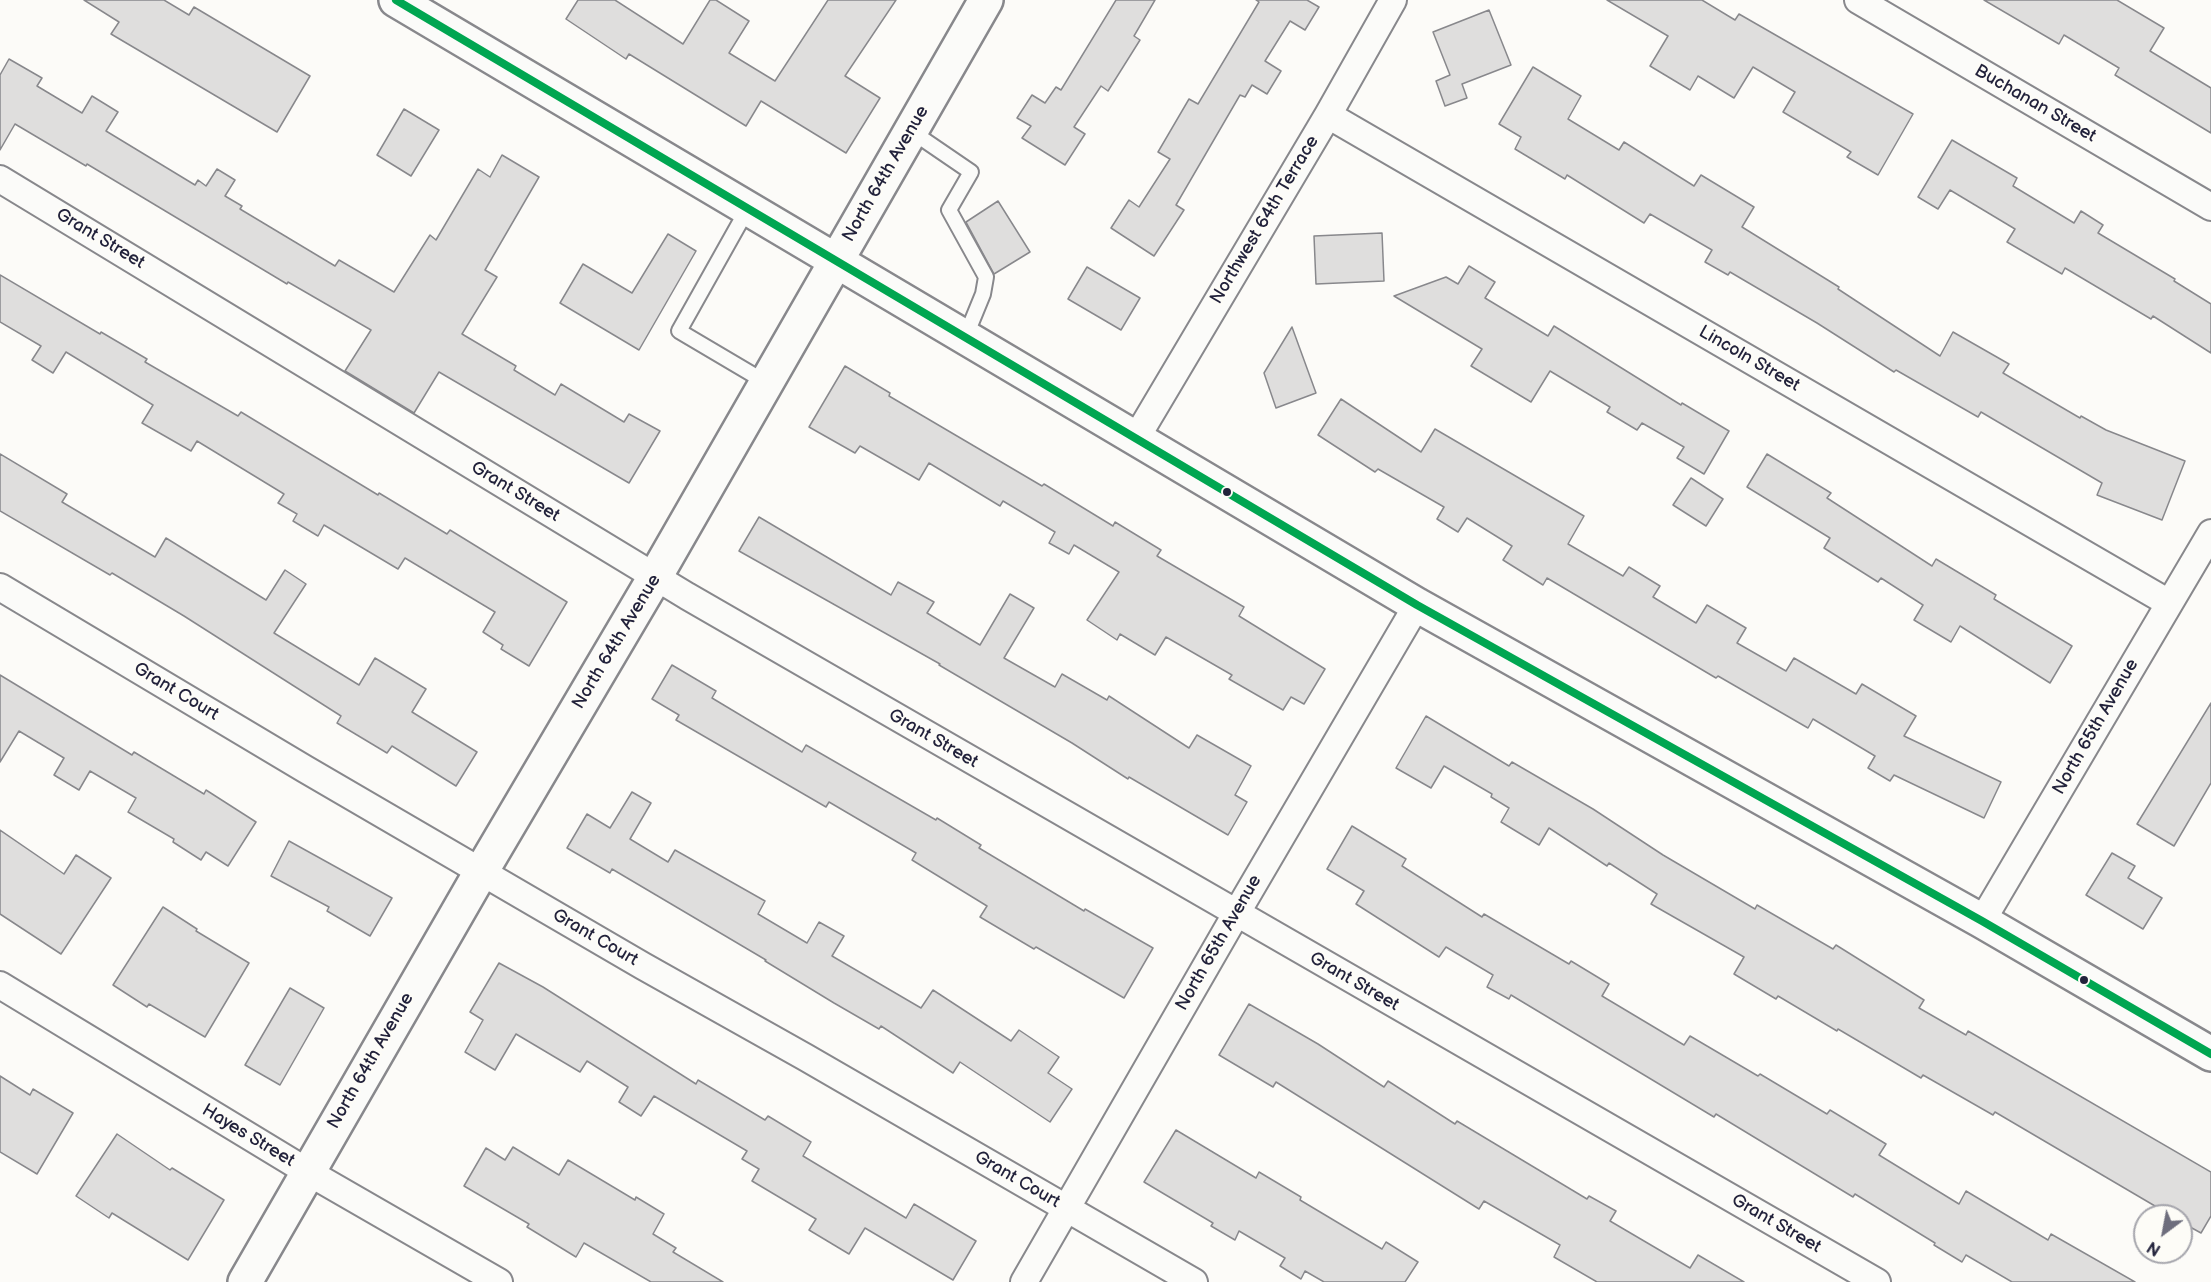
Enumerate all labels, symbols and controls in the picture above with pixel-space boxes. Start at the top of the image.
street label: Buchanan Street [1970,60,2100,148]
street label: North 64th Avenue [838,102,934,246]
street label: Northwest 64th Terrace [1206,132,1324,308]
street label: Grant Street [52,204,148,274]
street label: Lincoln Street [1695,321,1803,397]
street label: Grant Street [467,457,563,527]
unlabelled marker [1221,486,1233,498]
street label: North 64th Avenue [568,571,666,713]
street label: North 65th Avenue [2048,655,2144,799]
street label: Grant Court [130,658,222,726]
street label: Grant Street [884,705,982,773]
street label: North 65th Avenue [1171,871,1267,1015]
street label: Grant Court [548,905,642,971]
street label: Grant Street [1305,948,1403,1016]
unlabelled marker [2078,974,2090,986]
street label: North 64th Avenue [323,989,419,1133]
street label: Hayes Street [198,1100,298,1172]
street label: Grant Court [970,1147,1064,1213]
street label: Grant Street [1727,1190,1825,1258]
north arrow [2133,1204,2193,1264]
text: N [2144,1237,2164,1259]

